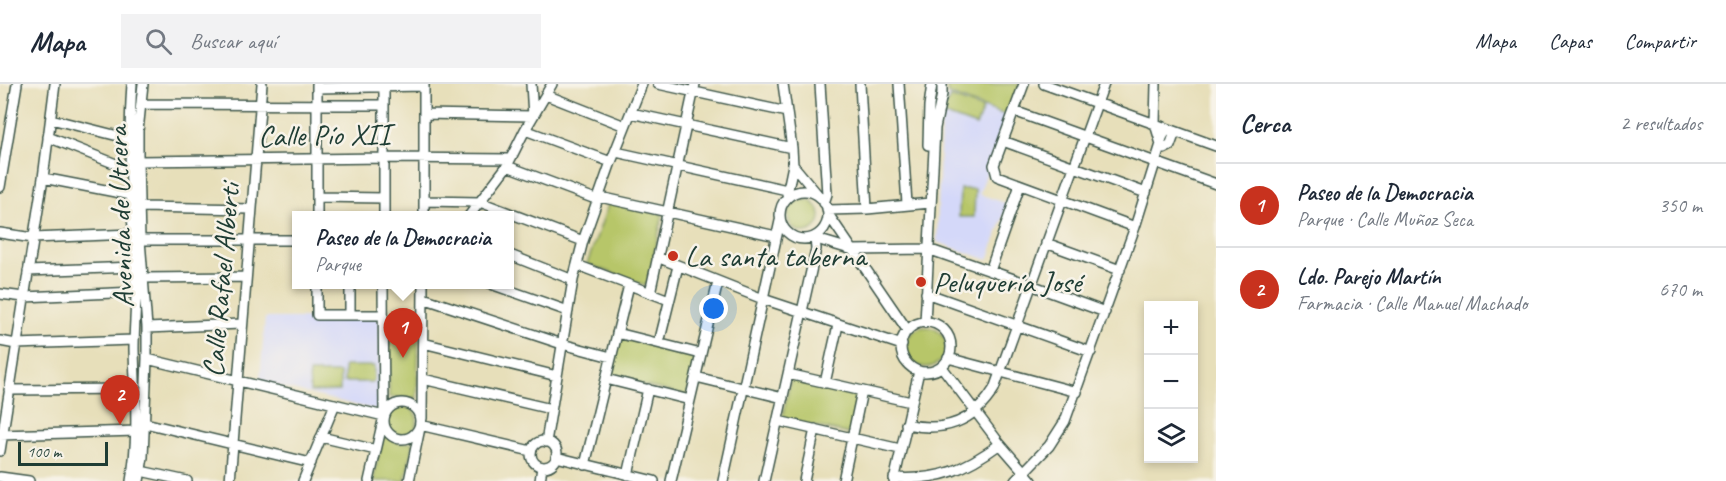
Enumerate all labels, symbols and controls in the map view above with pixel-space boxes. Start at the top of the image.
search box [121,14,541,68]
text: Mapa [30,24,85,59]
icon: search [142,25,175,58]
text: Buscar aquí [190,27,276,55]
text: Mapa [1475,28,1516,54]
text: Capas [1549,28,1592,54]
text: Compartir [1625,28,1696,54]
text: Cerca [1240,107,1290,140]
text: 2 resultados [1620,111,1702,136]
street label: Calle Pío XII [258,115,396,155]
street label: Avenida de Utrera [98,123,142,309]
street label: Calle Rafael Alberti [194,178,249,379]
text: Paseo de la Democracia [1297,179,1473,207]
text: 1 [1255,193,1264,218]
text: 350 m [1659,193,1702,218]
text: Parque · Calle Muñoz Seca [1297,207,1473,232]
popup [292,211,514,289]
text: Paseo de la Democracia [315,224,491,252]
place label: La santa taberna [685,237,869,275]
marker: La santa taberna [666,249,680,263]
text: Parque [315,252,361,277]
place label: Peluquería José [933,263,1085,301]
text: Ldo. Parejo Martín [1297,263,1441,291]
marker: Peluquería José [914,275,928,289]
text: 2 [1255,277,1264,302]
text: 670 m [1659,277,1702,302]
text: Farmacia · Calle Manuel Machado [1297,291,1527,316]
your location [699,294,728,323]
map controls [1144,301,1198,463]
button: + [1144,301,1198,355]
pin: 1 [384,308,422,358]
button: − [1144,355,1198,409]
pin: 2 [100,376,140,425]
button: layers [1144,409,1198,463]
scale bar [18,439,108,466]
text: 100 m [27,442,61,462]

